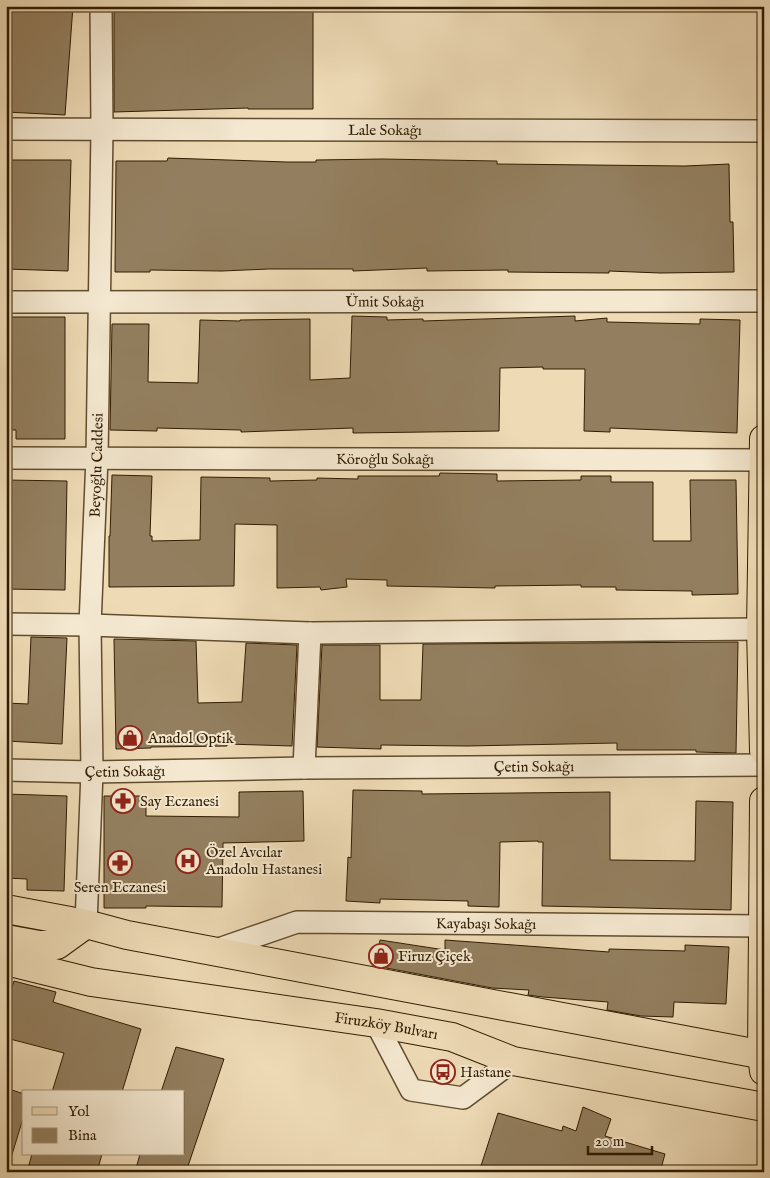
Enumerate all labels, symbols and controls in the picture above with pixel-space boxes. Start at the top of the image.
street label: Lale Sokağı [348,120,422,140]
street label: Ümit Sokağı [346,292,424,311]
street label: Beyoğlu Caddesi [85,413,107,518]
street label: Köroğlu Sokağı [336,449,434,469]
shop icon: Anadol Optik [117,725,143,751]
place label: Anadol Optik [147,729,235,748]
street label: Çetin Sokağı [494,757,574,776]
street label: Çetin Sokağı [85,761,165,782]
pharmacy icon: Say Eczanesi [110,788,136,814]
place label: Say Eczanesi [140,792,219,811]
place label: Özel Avcılar Anadolu Hastanesi [205,843,322,879]
hospital icon: Özel Avcılar Anadolu Hastanesi [175,848,201,874]
pharmacy icon: Seren Eczanesi [107,850,133,876]
place label: Seren Eczanesi [74,878,166,897]
street label: Kayabaşı Sokağı [436,914,536,934]
shop icon: Firuz Çiçek [368,943,394,969]
place label: Firuz Çiçek [398,947,472,966]
street label: Firuzköy Bulvarı [333,1008,440,1044]
bus stop icon: Hastane [430,1059,456,1085]
place label: Hastane [460,1063,511,1082]
legend [22,1090,185,1156]
text: Yol [68,1102,90,1121]
scale bar [588,1123,651,1155]
text: Bina [68,1126,97,1145]
text: 20 m [595,1132,625,1151]

